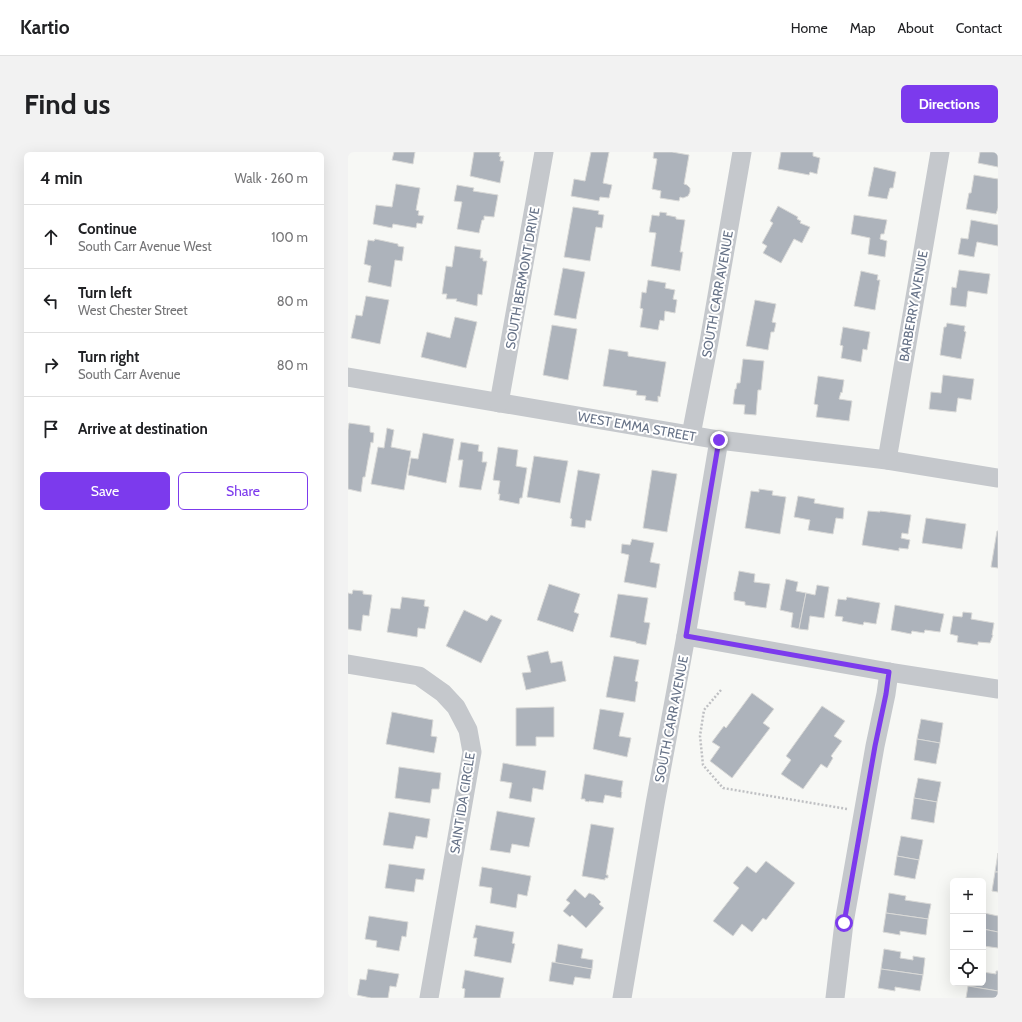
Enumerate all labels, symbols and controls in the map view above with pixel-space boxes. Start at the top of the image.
text: Kartio [20,16,69,39]
text: Home [791,19,828,37]
text: Map [850,19,875,37]
text: About [897,19,934,37]
text: Contact [956,19,1002,37]
button: Directions [901,85,998,123]
text: Find us [24,87,110,121]
text: 4 min [40,168,83,188]
text: Walk · 260 m [235,170,308,186]
street label: SOUTH BERMONT DRIVE [502,206,542,350]
text: Continue [78,220,137,238]
icon: ahead [40,226,62,248]
text: 100 m [271,229,308,245]
street label: SOUTH CARR AVENUE [698,229,736,359]
text: South Carr Avenue West [78,238,212,254]
street label: BARBERRY AVENUE [895,249,931,363]
text: Turn left [78,284,132,302]
icon: left [40,290,62,312]
text: 80 m [277,293,308,309]
text: West Chester Street [78,302,188,318]
text: Turn right [78,348,139,366]
icon: right [40,354,62,376]
text: 80 m [277,357,308,373]
text: South Carr Avenue [78,366,181,382]
street label: WEST EMMA STREET [577,408,697,444]
icon: arrive [40,418,62,440]
text: Arrive at destination [78,420,208,438]
route end [710,431,728,449]
button: Save [40,472,170,510]
button: Share [178,472,308,510]
street label: SOUTH CARR AVENUE [651,654,691,784]
street label: SAINT IDA CIRCLE [446,751,478,855]
map controls [950,878,986,986]
button: + [950,878,986,914]
route start [835,914,853,932]
button: − [950,914,986,950]
button: locate [950,950,986,986]

